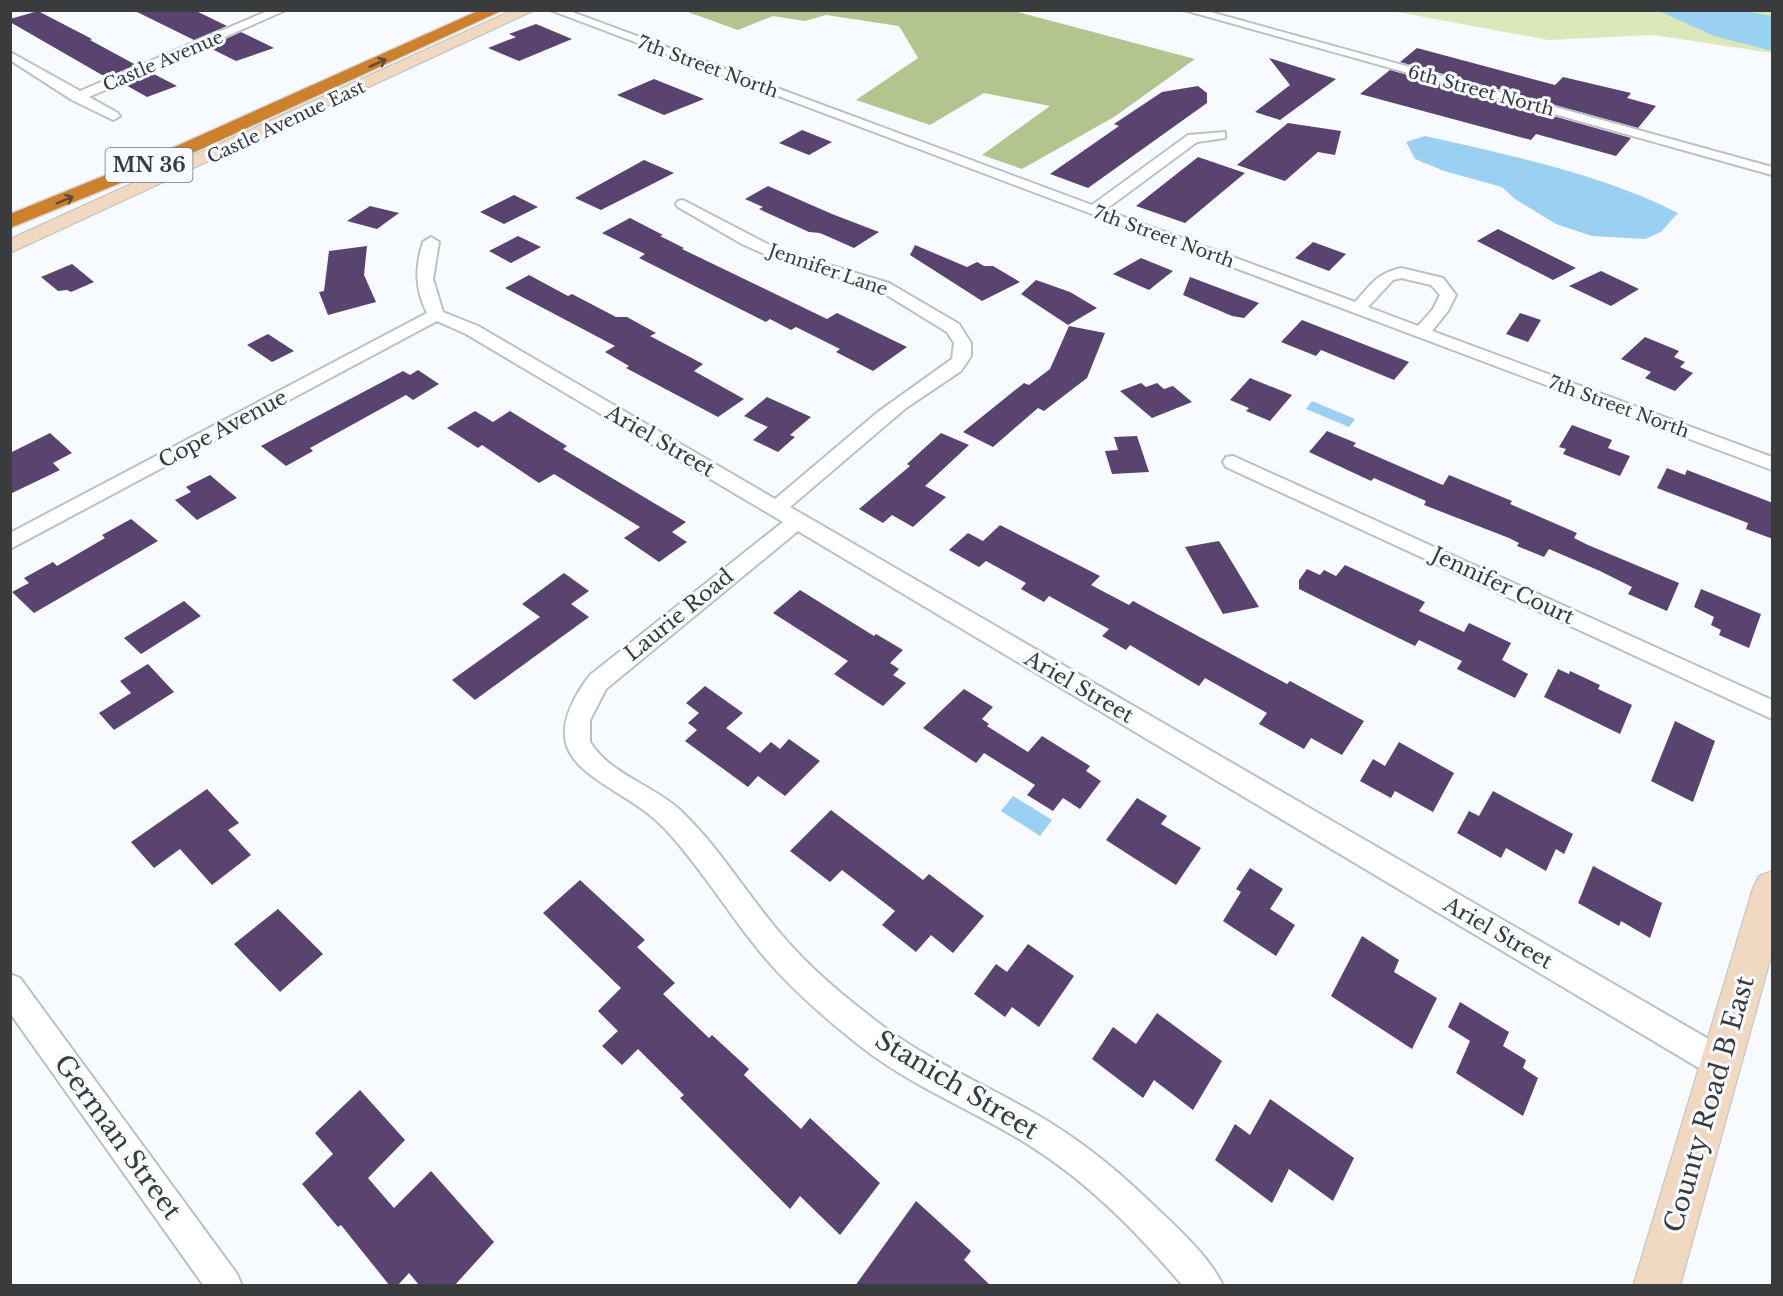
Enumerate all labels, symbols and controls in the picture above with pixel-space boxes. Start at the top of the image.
street label: Castle Avenue [100,26,226,96]
street label: 7th Street North [635,31,781,103]
one-way arrow [368,57,386,68]
street label: 6th Street North [1405,61,1557,121]
street label: Castle Avenue East [204,76,369,168]
road number: MN 36 [106,148,192,182]
one-way arrow [55,194,73,205]
street label: 7th Street North [1091,201,1237,273]
street label: Jennifer Lane [764,239,890,301]
street label: 7th Street North [1546,371,1692,443]
street label: Cope Avenue [154,384,292,474]
street label: Ariel Street [600,399,719,483]
street label: Jennifer Court [1425,540,1579,630]
street label: Laurie Road [619,563,739,667]
street label: Ariel Street [1019,645,1138,729]
street label: Ariel Street [1438,891,1557,975]
street label: County Road B East [1657,972,1761,1236]
street label: Stanich Street [869,1024,1045,1146]
street label: German Street [48,1048,189,1226]

